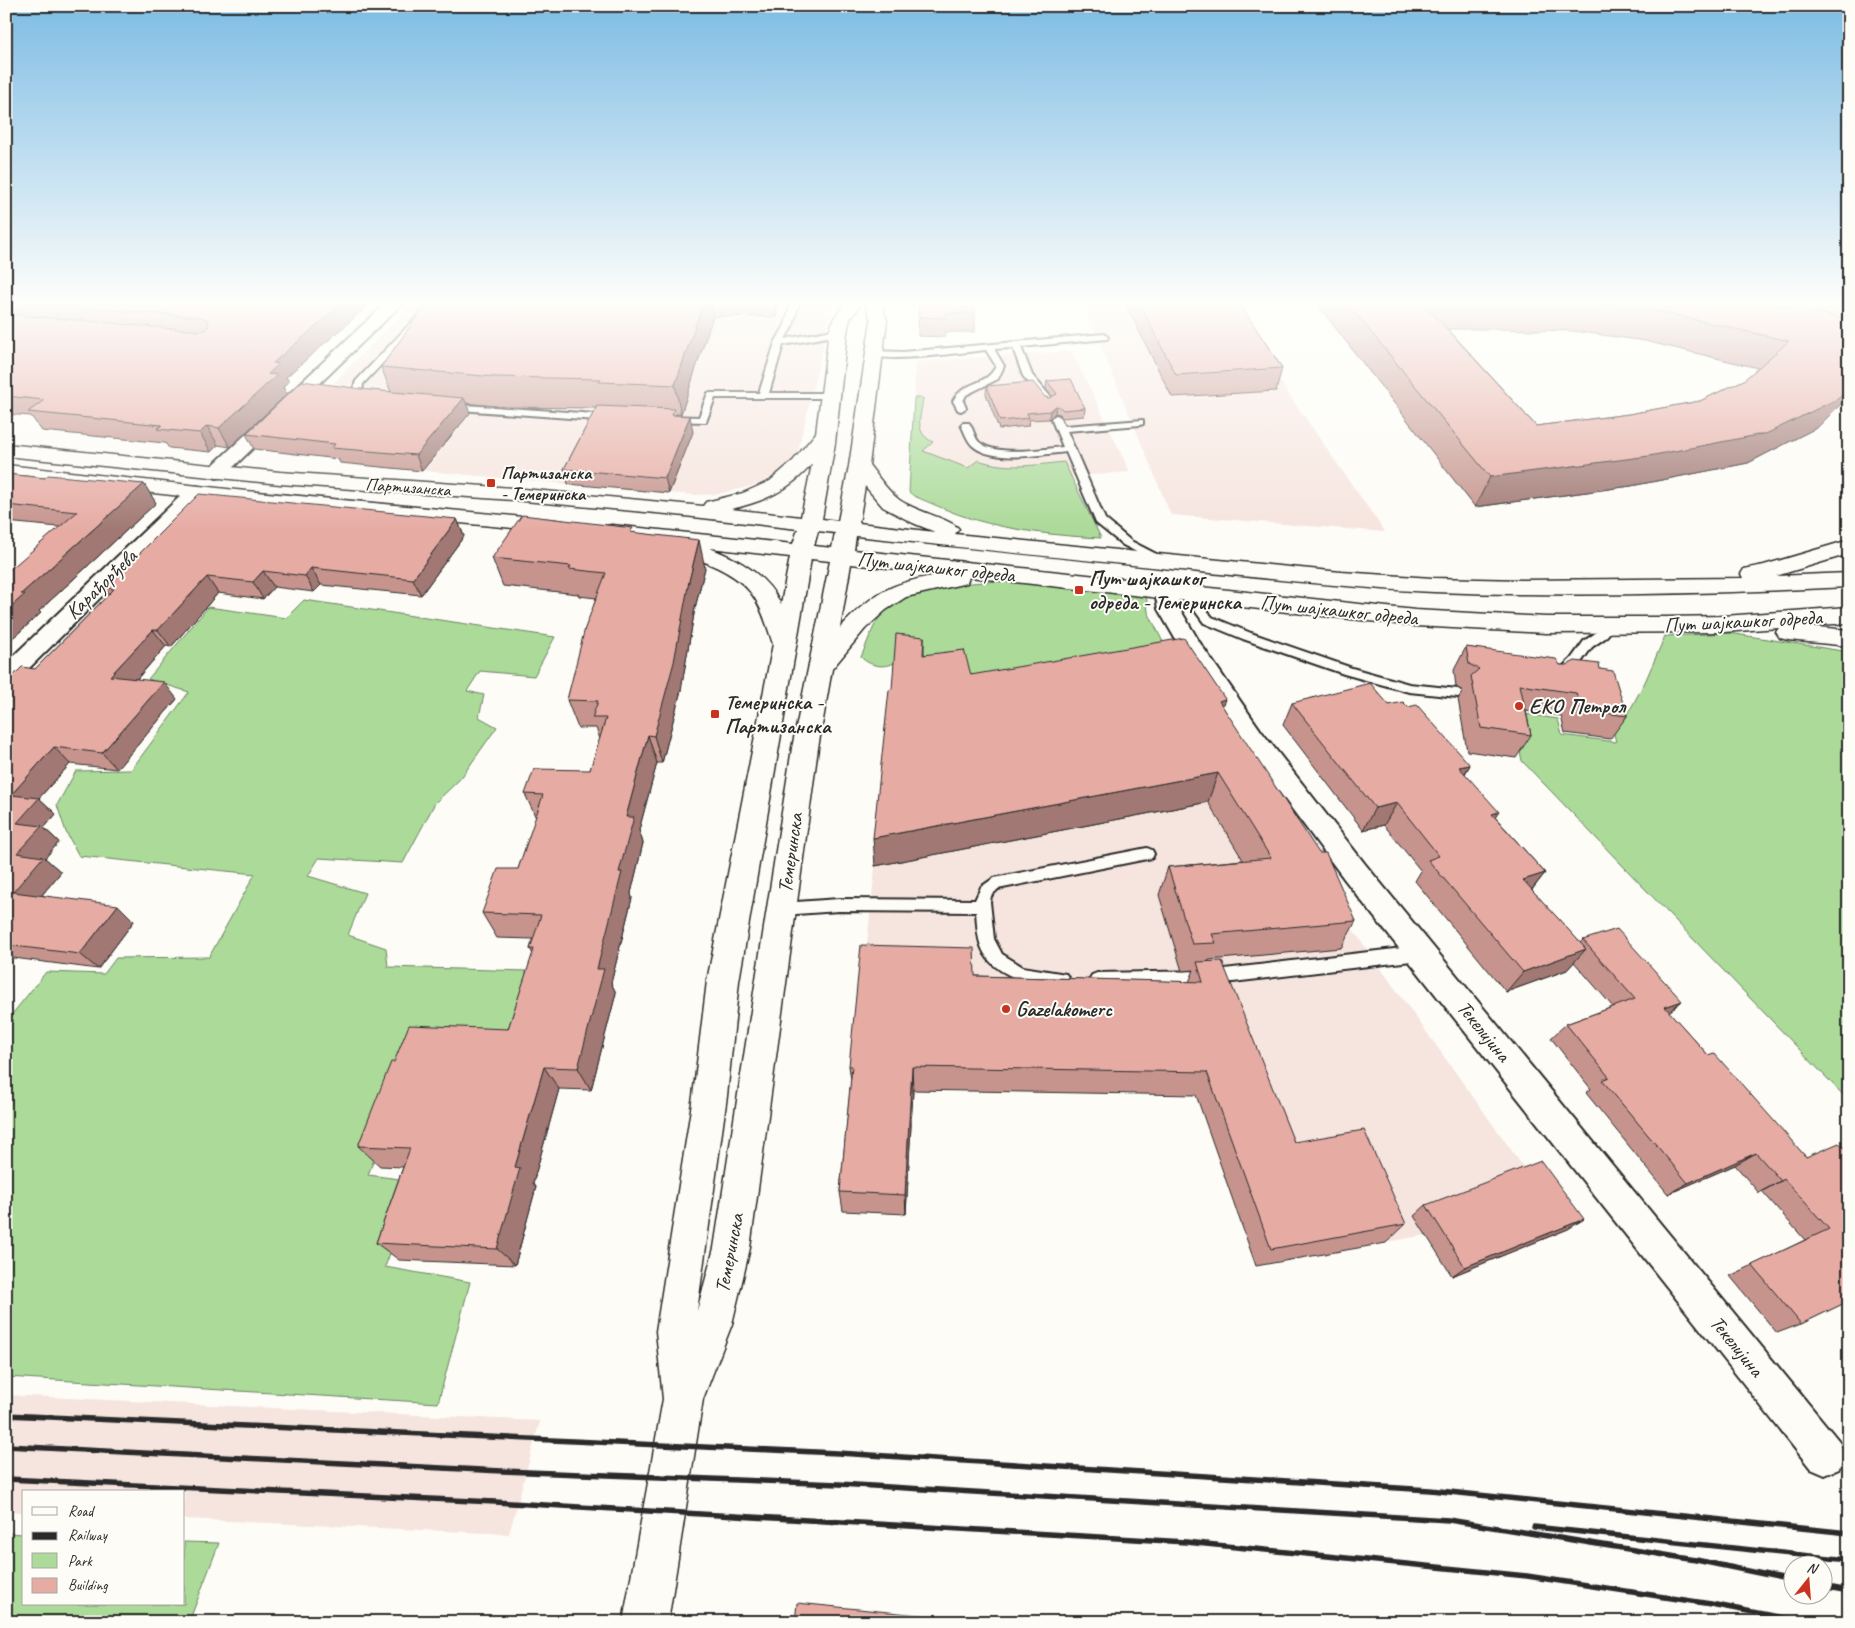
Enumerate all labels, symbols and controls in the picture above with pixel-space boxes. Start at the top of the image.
place label: Партизанска - Темеринска [501,462,593,505]
street label: Партизанска [365,473,452,501]
marker: Партизанска - Темеринска [485,477,497,489]
street label: Карађорђева [60,542,143,624]
street label: Пут шајкашког одреда [856,546,1018,588]
place label: Пут шајкашког одреда - Темеринска [1089,565,1242,615]
marker: Пут шајкашког одреда - Темеринска [1073,584,1085,596]
street label: Пут шајкашког одреда [1259,589,1421,631]
street label: Пут шајкашког одреда [1663,604,1824,638]
place label: Темеринска - Партизанска [725,689,832,739]
place label: ЕКО Петрол [1529,693,1628,719]
marker: ЕКО Петрол [1513,700,1525,712]
marker: Темеринска - Партизанска [709,708,721,720]
street label: Темеринска [772,810,809,895]
street label: Текелијина [1451,995,1518,1068]
place label: Gazelakomerc [1016,996,1113,1022]
marker: Gazelakomerc [1000,1003,1012,1015]
street label: Темеринска [709,1209,750,1295]
street label: Текелијина [1704,1310,1771,1383]
legend [22,1490,185,1606]
text: Road [68,1502,95,1521]
text: Railway [68,1526,109,1545]
text: Park [68,1552,93,1571]
north arrow [1782,1556,1832,1606]
text: N [1805,1559,1821,1578]
text: Building [68,1576,108,1595]

